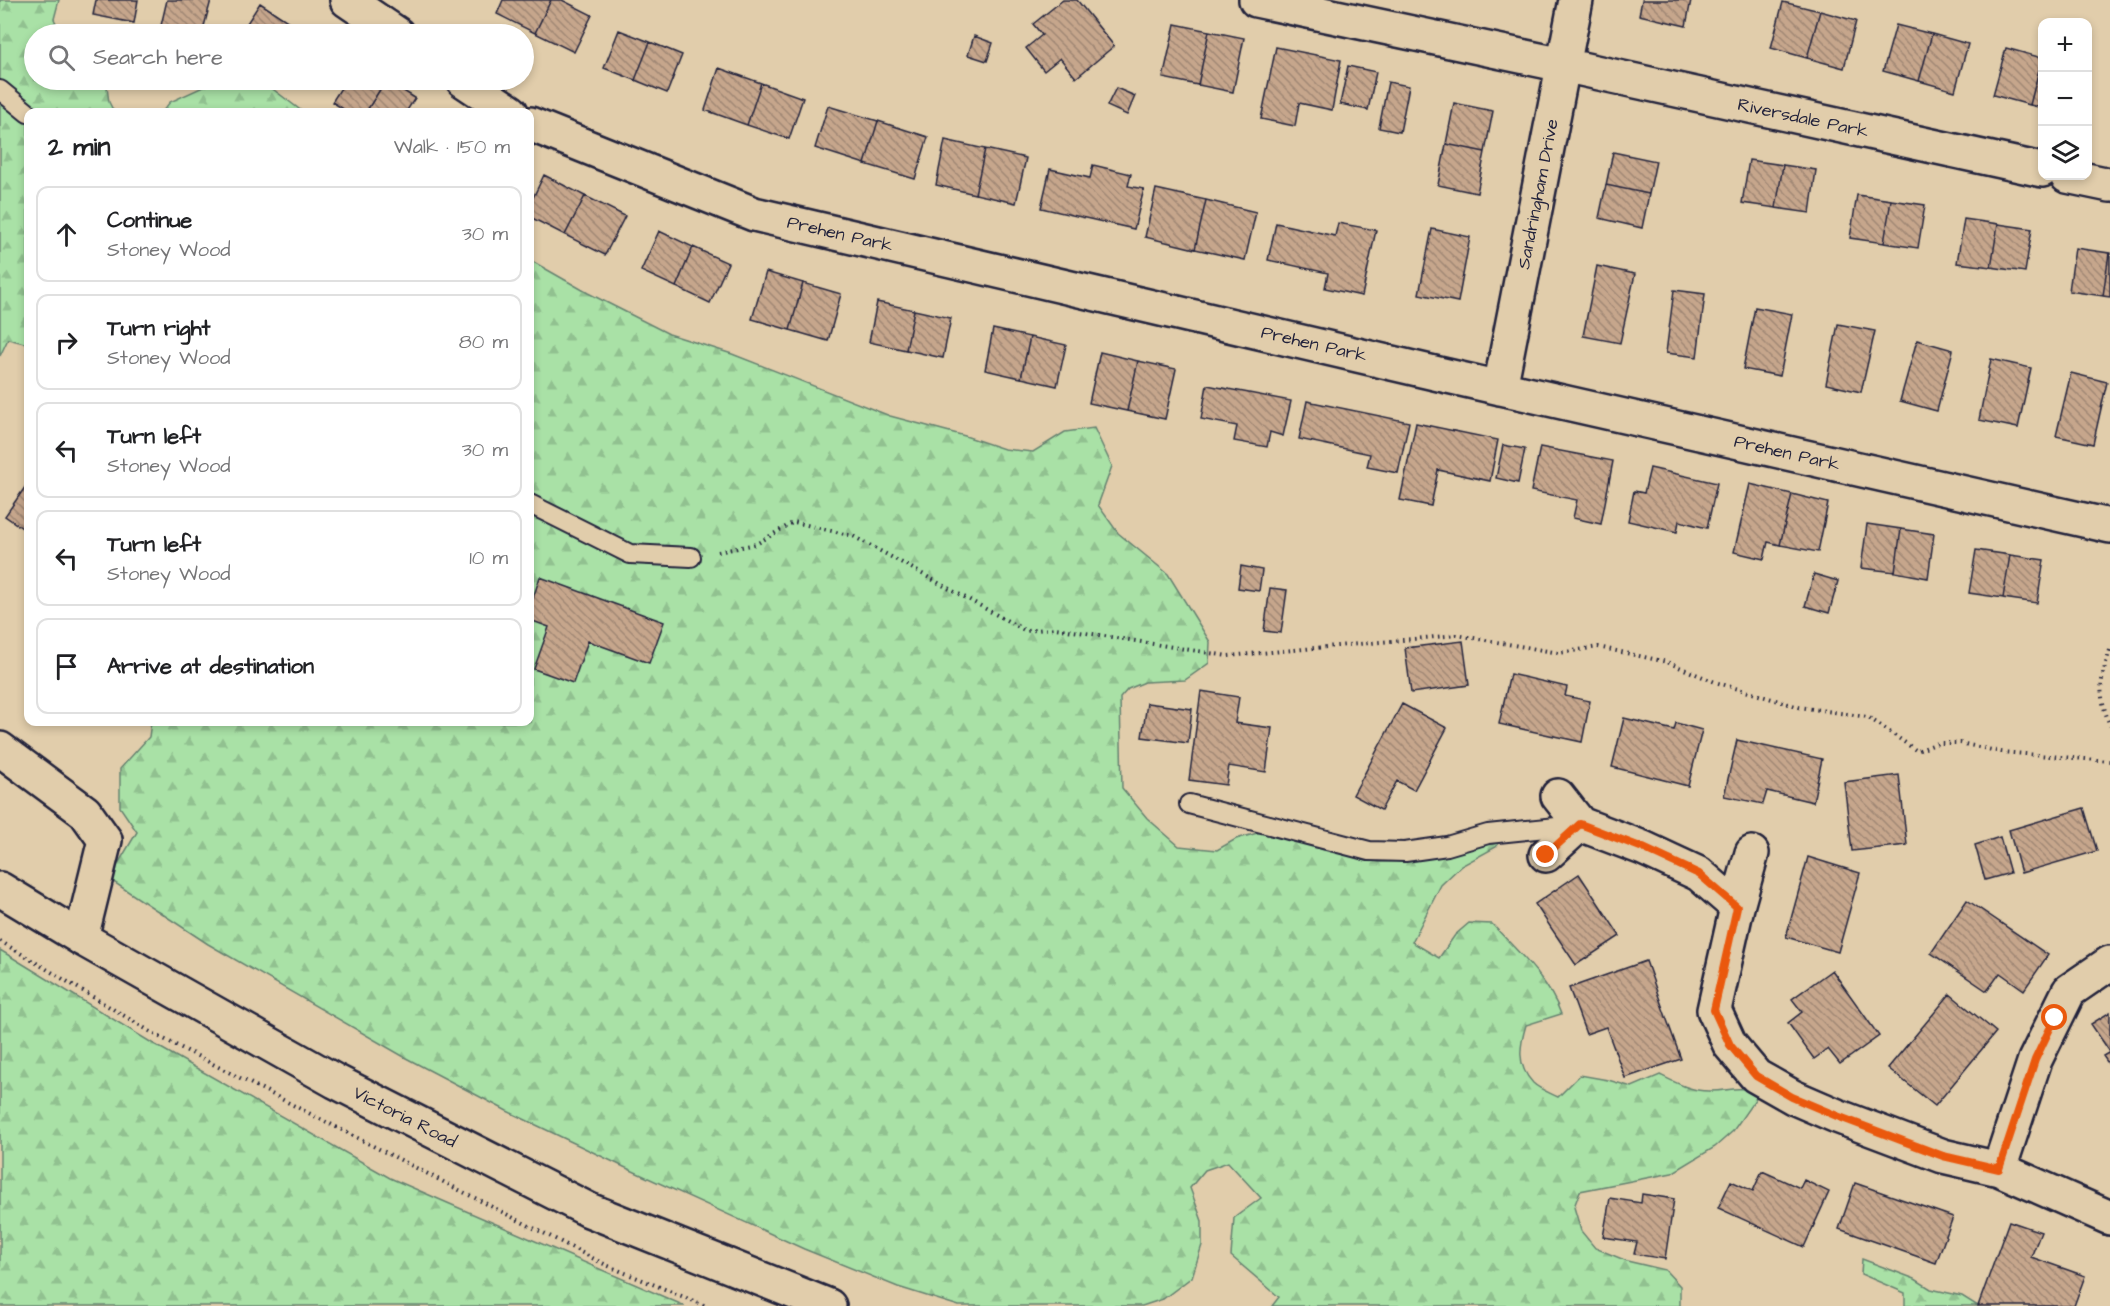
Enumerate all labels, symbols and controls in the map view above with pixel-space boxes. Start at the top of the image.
map controls [2038,18,2092,180]
button: + [2038,18,2092,72]
search box [24,24,534,90]
icon: search [45,41,78,74]
text: Search here [93,42,223,73]
button: − [2038,72,2092,126]
street label: Riversdale Park [1735,92,1871,144]
street label: Sandringham Drive [1511,116,1566,271]
button: layers [2038,126,2092,180]
text: 2 min [48,129,110,165]
text: Walk · 150 m [394,133,510,161]
text: Continue [107,205,192,236]
street label: Prehen Park [785,210,895,258]
icon: ahead [50,218,83,251]
text: 30 m [462,220,508,248]
text: Stoney Wood [107,236,231,264]
text: Turn right [107,313,210,344]
street label: Prehen Park [1259,320,1369,368]
icon: right [50,326,83,359]
text: 80 m [459,328,508,356]
text: Stoney Wood [107,344,231,372]
text: Turn left [107,421,201,452]
street label: Prehen Park [1732,429,1842,477]
icon: left [50,434,83,467]
text: 30 m [462,436,508,464]
text: Stoney Wood [107,452,231,480]
text: Turn left [107,529,201,560]
icon: left [50,542,83,575]
text: 10 m [469,544,508,572]
text: Stoney Wood [107,560,231,588]
icon: arrive [50,650,83,683]
text: Arrive at destination [107,651,314,682]
route end [1532,841,1558,867]
route start [2041,1004,2067,1030]
street label: Victoria Road [349,1080,461,1154]

